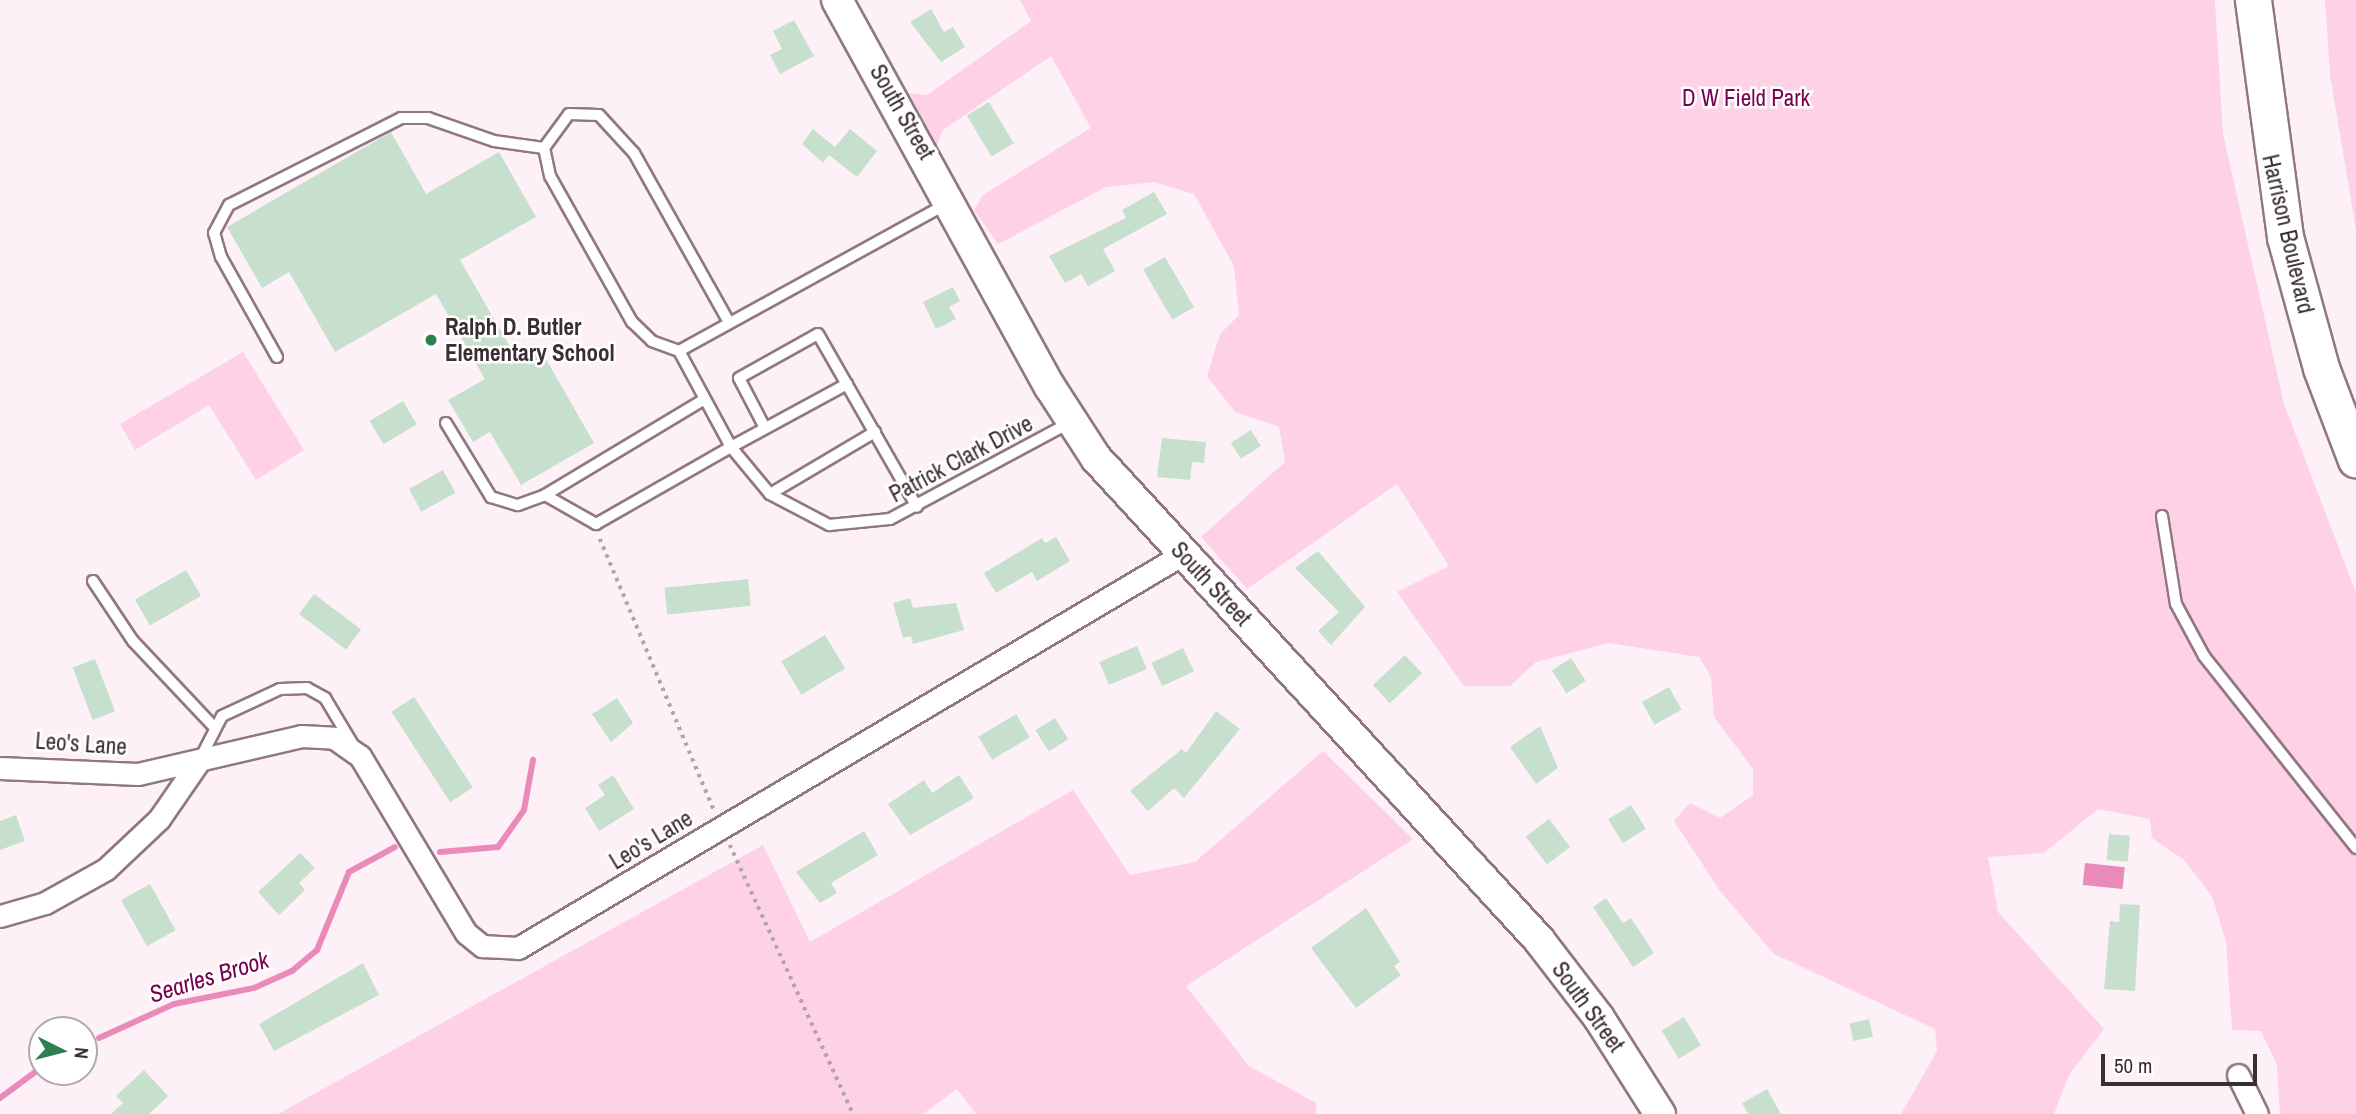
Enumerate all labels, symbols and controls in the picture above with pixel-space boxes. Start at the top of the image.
street label: South Street [864,60,940,164]
park label: D W Field Park [1682,84,1810,112]
street label: Harrison Boulevard [2256,152,2320,316]
place label: Ralph D. Butler Elementary School [445,313,615,367]
marker: Ralph D. Butler Elementary School [423,332,439,348]
street label: Patrick Clark Drive [885,410,1037,508]
street label: South Street [1165,536,1257,632]
street label: Leo's Lane [34,727,128,761]
street label: Leo's Lane [605,805,697,875]
water label: Searles Brook [146,945,272,1009]
street label: South Street [1546,956,1630,1058]
north arrow [28,1016,98,1086]
scale bar [2104,1040,2260,1084]
text: N [68,1046,95,1060]
text: 50 m [2114,1051,2152,1080]

